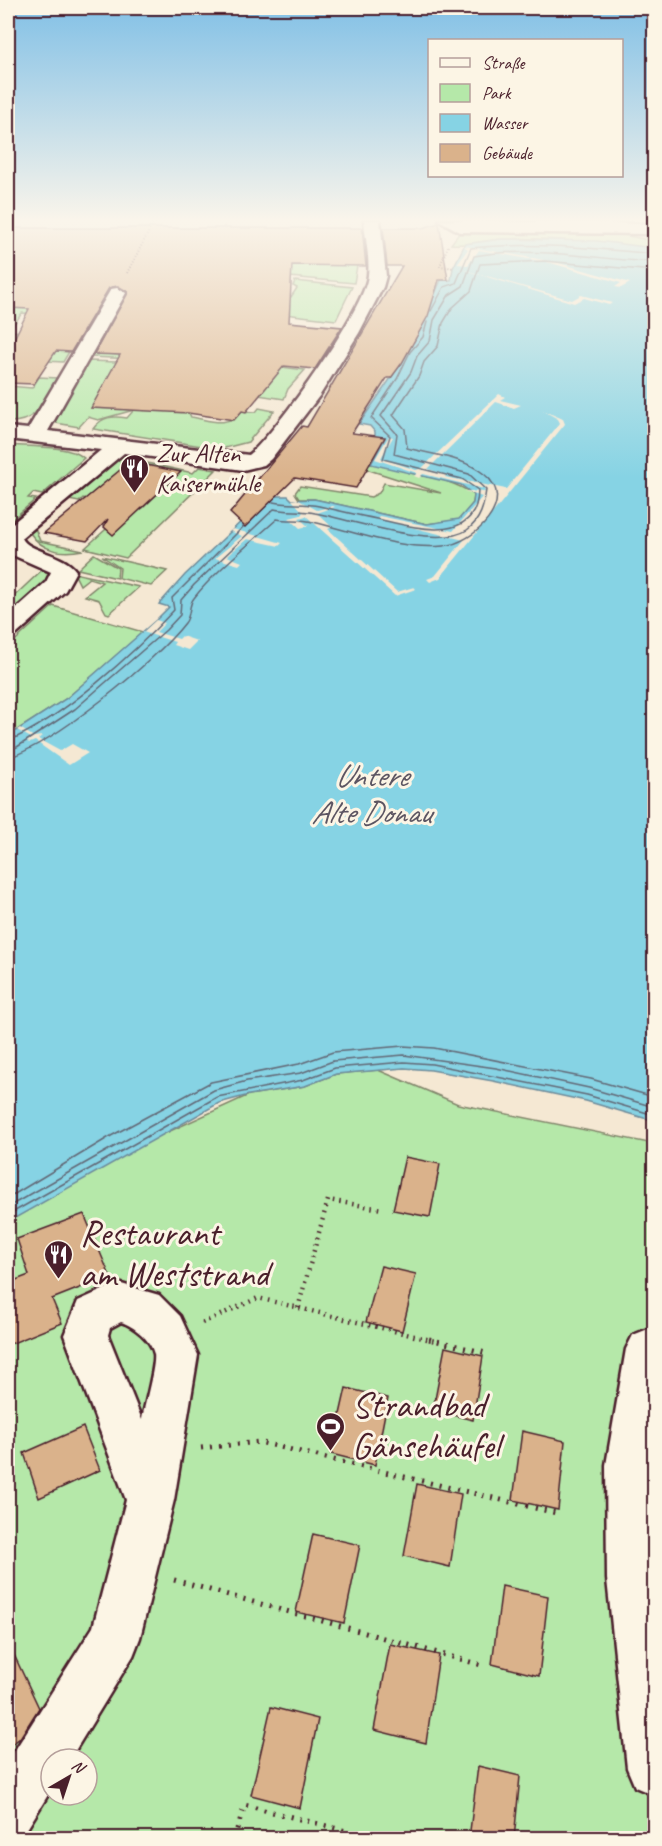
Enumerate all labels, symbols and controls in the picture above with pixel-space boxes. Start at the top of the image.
legend [428,39,623,177]
text: Straße [482,52,526,74]
text: Park [482,82,512,104]
text: Wasser [482,112,529,134]
text: Gebäude [482,142,533,164]
place label: Zur Alten Kaisermühle [156,437,262,500]
restaurant icon: Zur Alten Kaisermühle [119,452,151,494]
water label: Untere Alte Donau [311,755,436,833]
place label: Restaurant am Weststrand [80,1210,275,1297]
restaurant icon: Restaurant am Weststrand [43,1238,75,1280]
place label: Strandbad Gänsehäufel [352,1382,505,1469]
sports icon: Strandbad Gänsehäufel [315,1410,347,1452]
north arrow [39,1747,99,1807]
text: N [68,1755,90,1779]

